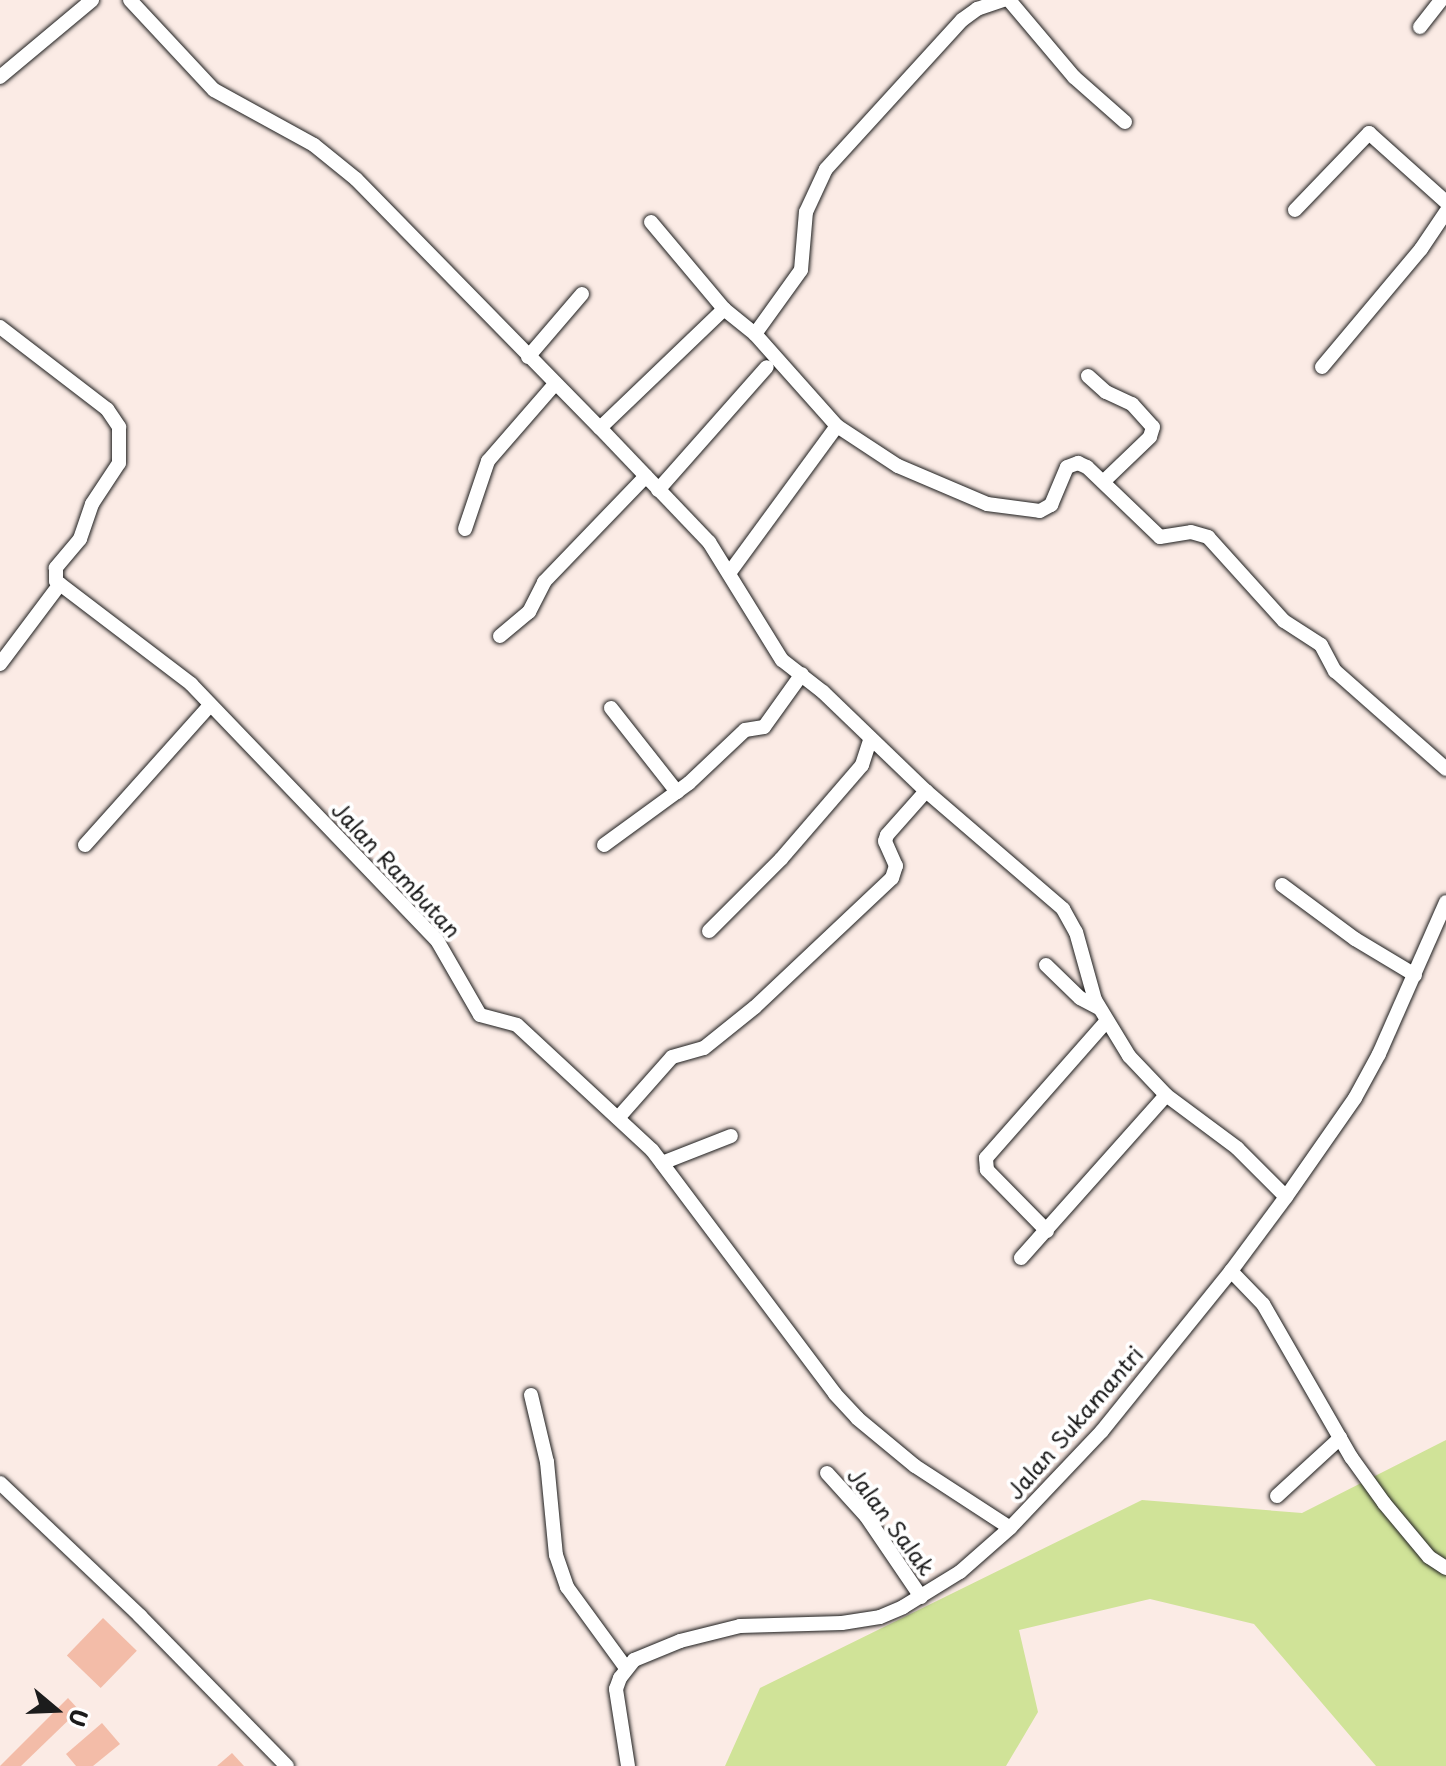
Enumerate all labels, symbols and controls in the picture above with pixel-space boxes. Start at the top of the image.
street label: Jalan Rambutan [327,795,467,943]
street label: Jalan Sukamantri [1000,1340,1148,1504]
street label: Jalan Salak [843,1462,941,1580]
north arrow [16,1670,96,1750]
text: U [61,1705,97,1731]

